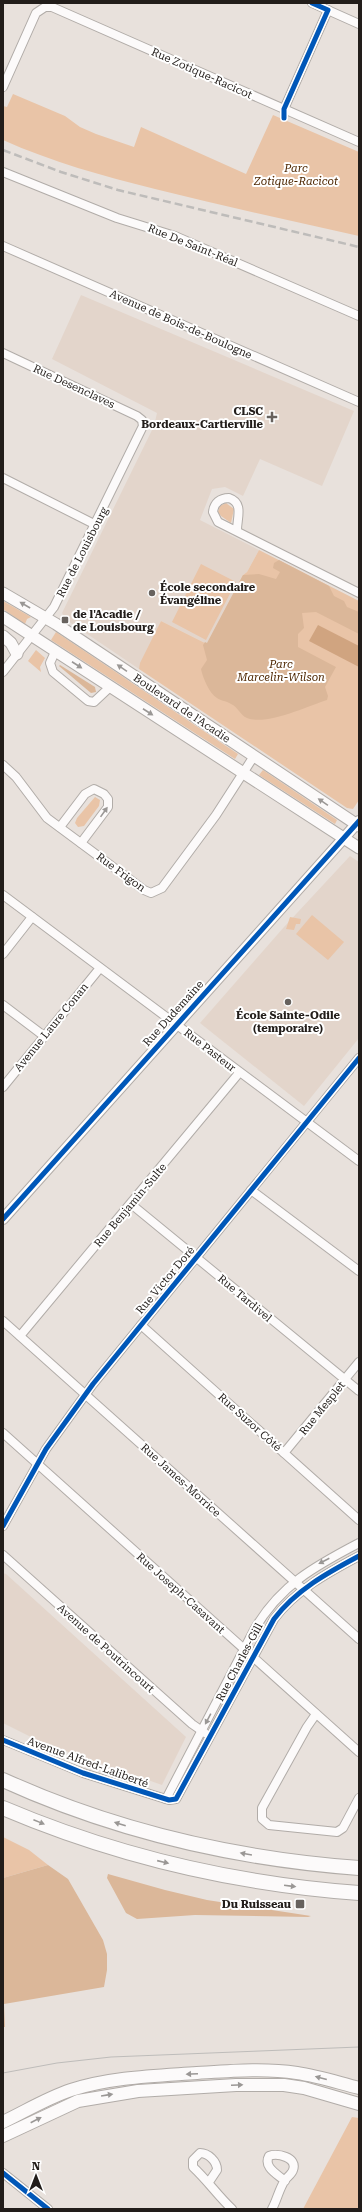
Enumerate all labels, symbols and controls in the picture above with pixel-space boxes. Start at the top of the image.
street label: Rue Zotique-Racicot [149,45,254,102]
park label: Parc Zotique-Racicot [253,162,339,188]
street label: Rue De Saint-Réal [146,222,240,270]
street label: Avenue de Bois-de-Boulogne [108,287,254,362]
street label: Rue Desenclaves [31,362,117,411]
place label: CLSC Bordeaux-Cartierville [141,405,264,431]
marker: CLSC Bordeaux-Cartierville [266,411,278,423]
street label: Rue de Louisbourg [54,504,111,600]
place label: École secondaire Évangéline [160,580,256,607]
marker: École secondaire Évangéline [147,588,157,598]
one-way arrow [19,602,31,609]
place label: de l'Acadie / de Louisbourg [73,608,154,634]
marker: de l'Acadie / de Louisbourg [60,615,70,625]
park label: Parc Marcelin-Wilson [236,658,325,684]
one-way arrow [71,662,83,669]
one-way arrow [117,664,128,672]
street label: Boulevard de l'Acadie [131,671,233,746]
one-way arrow [143,708,154,716]
one-way arrow [318,799,329,806]
one-way arrow [100,806,108,817]
street label: Rue Frigon [94,850,148,895]
street label: Rue Dudemaine [140,978,206,1049]
street label: Avenue Laure Conan [12,980,91,1074]
marker: École Sainte-Odile (temporaire) [283,997,293,1007]
place label: École Sainte-Odile (temporaire) [236,1008,341,1035]
street label: Rue Pasteur [181,1026,239,1075]
street label: Rue Benjamin-Sulte [92,1161,169,1250]
street label: Rue Victor Doré [133,1244,197,1317]
street label: Rue Tardivel [215,1272,275,1325]
street label: Rue Mesplet [297,1379,348,1438]
street label: Rue Suzor Côté [215,1391,284,1454]
street label: Rue James-Morrice [138,1441,223,1520]
street label: Rue Joseph-Casavant [134,1550,227,1636]
one-way arrow [318,1558,330,1564]
street label: Avenue de Poutrincourt [54,1601,157,1695]
street label: Rue Charles-Gill [213,1620,266,1704]
one-way arrow [205,1713,211,1725]
street label: Avenue Alfred-Laliberté [26,1735,150,1790]
one-way arrow [34,1820,46,1826]
one-way arrow [114,1821,126,1827]
one-way arrow [240,1851,252,1857]
one-way arrow [157,1859,169,1865]
one-way arrow [284,1883,297,1889]
place label: Du Ruisseau [222,1898,292,1911]
marker: Du Ruisseau [294,1898,306,1910]
one-way arrow [186,2070,198,2077]
one-way arrow [315,2075,327,2081]
one-way arrow [231,2082,244,2088]
one-way arrow [101,2092,113,2098]
one-way arrow [30,2116,42,2123]
north arrow [16,2156,56,2196]
text: N [32,2160,41,2173]

